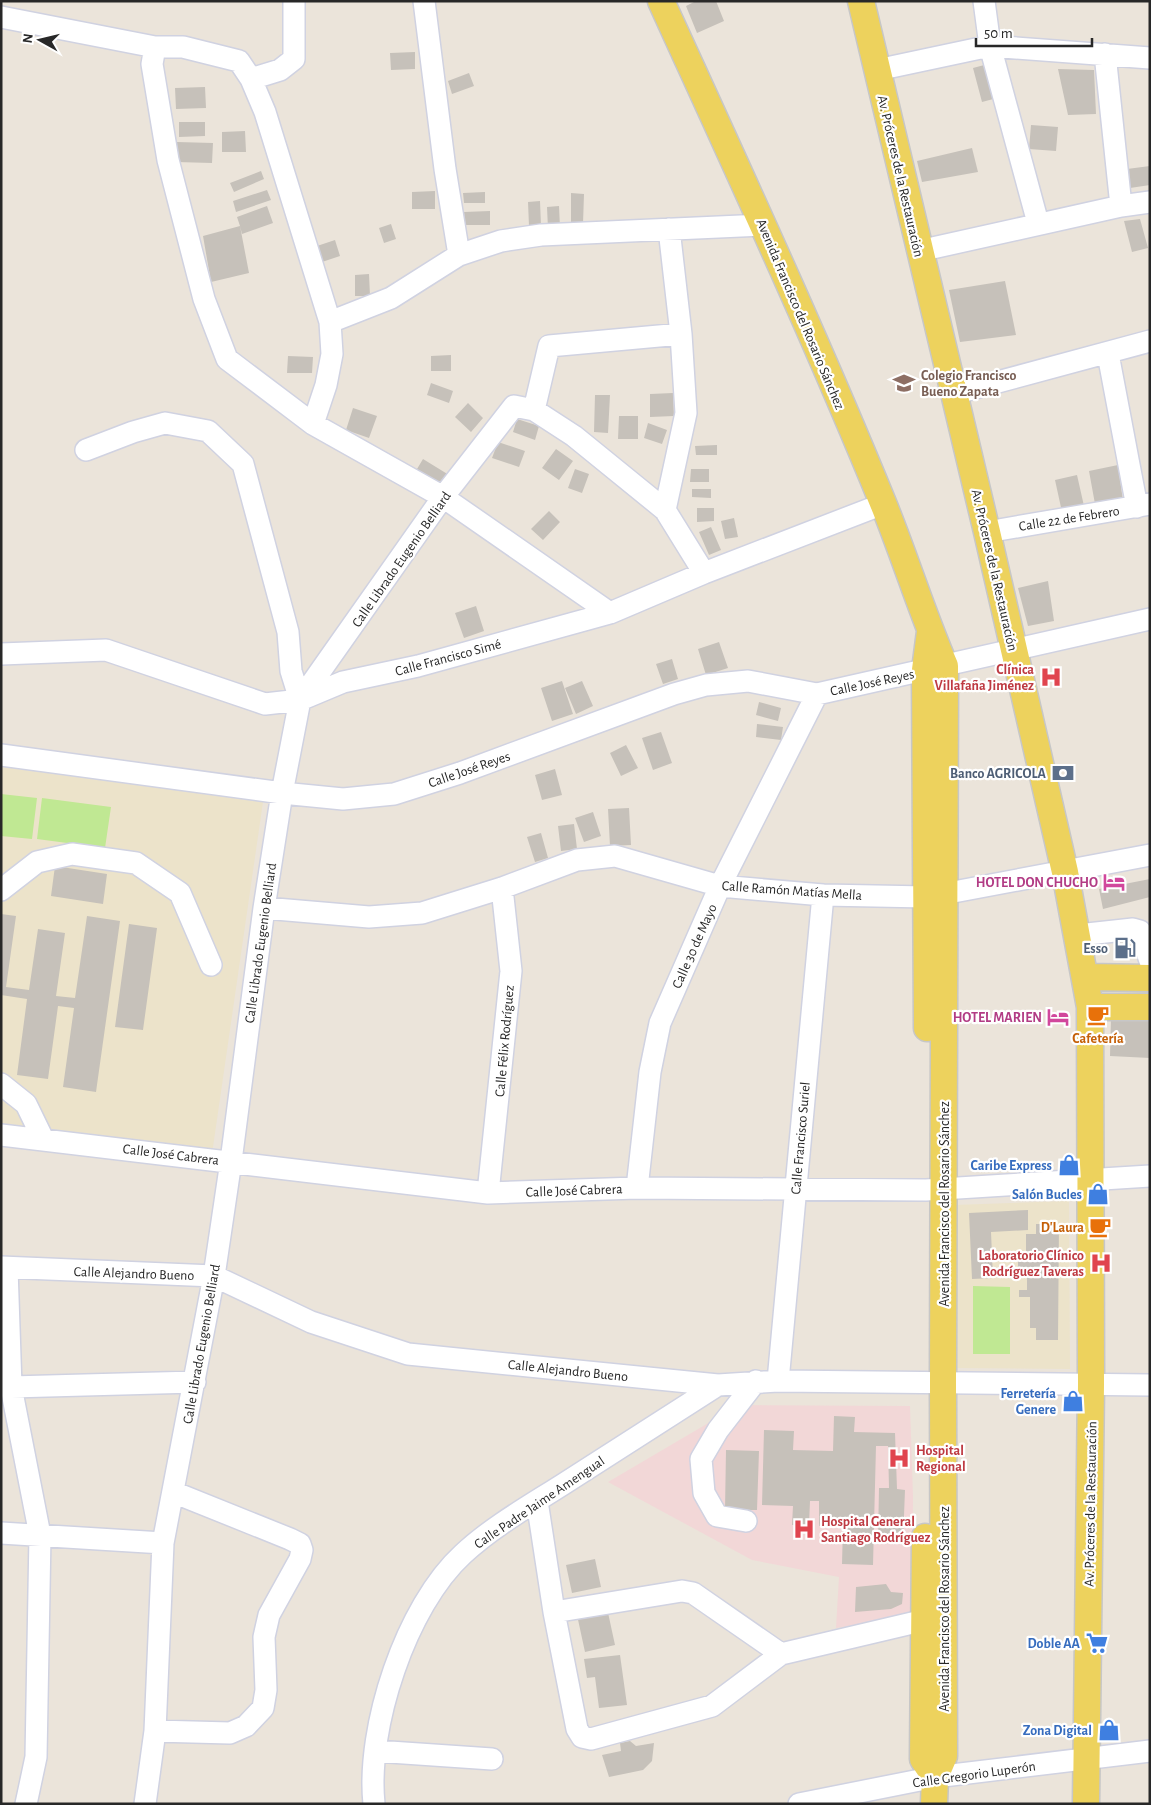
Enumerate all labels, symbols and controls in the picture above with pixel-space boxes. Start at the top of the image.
north arrow [15,15,65,65]
scale bar [976,15,1092,47]
text: 50 m [984,26,1013,41]
text: N [21,33,36,44]
street label: Av. Próceres de la Restauración [875,94,925,259]
street label: Avenida Francisco del Rosario Sánchez [753,217,847,412]
place label: Colegio Francisco Bueno Zapata [921,369,1016,399]
school or university icon: Colegio Francisco Bueno Zapata [891,370,917,396]
street label: Av. Próceres de la Restauración [969,488,1019,653]
street label: Calle Librado Eugenio Belliard [350,489,454,630]
street label: Calle 22 de Febrero [1018,504,1121,534]
street label: Calle Francisco Simé [394,637,503,679]
place label: Clínica Villafaña Jiménez [935,663,1034,693]
hospital icon: Clínica Villafaña Jiménez [1038,664,1064,690]
street label: Calle José Reyes [829,667,915,699]
street label: Calle José Reyes [427,749,512,790]
bank icon: Banco AGRICOLA [1050,760,1076,786]
place label: Banco AGRICOLA [950,767,1047,781]
street label: Calle Librado Eugenio Belliard [243,862,279,1024]
hotel icon: HOTEL DON CHUCHO [1101,869,1127,895]
place label: HOTEL DON CHUCHO [976,876,1098,890]
street label: Calle Ramón Matías Mella [721,879,863,903]
street label: Calle 30 de Mayo [670,902,720,991]
fuel station icon: Esso [1112,935,1138,961]
place label: Esso [1083,942,1108,956]
street label: Calle Félix Rodríguez [493,984,517,1098]
cafe icon: Cafetería [1085,1002,1111,1028]
hotel icon: HOTEL MARIEN [1045,1004,1071,1030]
place label: HOTEL MARIEN [953,1011,1042,1025]
place label: Cafetería [1072,1032,1124,1046]
street label: Calle Francisco Suriel [789,1081,813,1195]
street label: Avenida Francisco del Rosario Sánchez [938,1101,952,1307]
street label: Calle José Cabrera [122,1142,220,1168]
shop icon: Caribe Express [1056,1152,1082,1178]
place label: Caribe Express [971,1159,1052,1173]
shop icon: Salón Bucles [1085,1181,1111,1207]
street label: Calle José Cabrera [525,1182,623,1200]
place label: Salón Bucles [1012,1188,1082,1202]
cafe icon: D'Laura [1087,1214,1113,1240]
place label: D'Laura [1041,1221,1084,1235]
place label: Laboratorio Clínico Rodríguez Taveras [979,1249,1084,1279]
hospital icon: Laboratorio Clínico Rodríguez Taveras [1088,1250,1114,1276]
street label: Calle Librado Eugenio Belliard [181,1263,223,1425]
street label: Calle Alejandro Bueno [73,1265,195,1283]
street label: Calle Alejandro Bueno [507,1358,629,1384]
place label: Ferretería Genere [1001,1387,1056,1417]
shop icon: Ferretería Genere [1060,1388,1086,1414]
street label: Av. Próceres de la Restauración [1083,1421,1099,1587]
place label: Hospital Regional [916,1444,966,1474]
hospital icon: Hospital Regional [886,1445,912,1471]
street label: Calle Padre Jaime Amengual [472,1454,607,1552]
street label: Avenida Francisco del Rosario Sánchez [938,1506,952,1712]
place label: Hospital General Santiago Rodríguez [821,1515,930,1545]
hospital icon: Hospital General Santiago Rodríguez [791,1516,817,1542]
supermarket icon: Doble AA [1084,1630,1110,1656]
place label: Doble AA [1027,1637,1081,1651]
shop icon: Zona Digital [1096,1717,1122,1743]
place label: Zona Digital [1023,1724,1092,1738]
street label: Calle Gregorio Luperón [912,1759,1037,1791]

